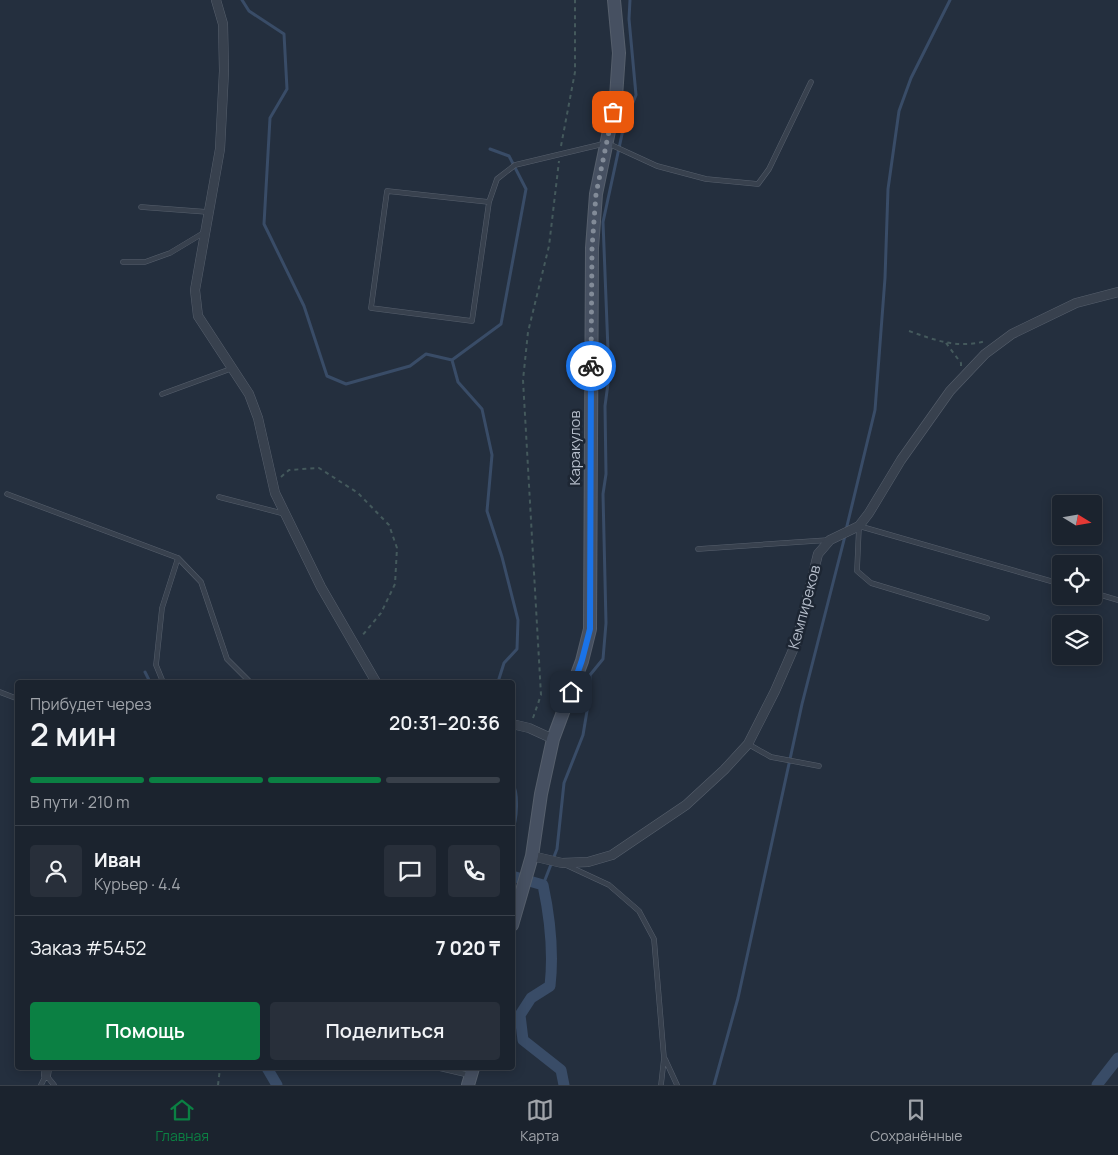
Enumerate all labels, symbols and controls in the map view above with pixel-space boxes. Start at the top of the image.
pin [592,91,634,133]
icon: bag [599,98,627,126]
courier [566,341,616,391]
icon: bike [577,352,605,380]
street label: Каракулов [564,410,585,486]
north arrow [1052,495,1102,545]
map controls [1052,495,1102,665]
button: locate [1052,555,1102,605]
street label: Кемпиреков [783,563,825,651]
button: layers [1052,615,1102,665]
pin [550,671,592,713]
icon: home [557,678,585,706]
text: Прибудет через [30,693,152,715]
text: 20:31–20:36 [389,710,500,736]
text: 2 мин [30,712,117,756]
text: В пути · 210 m [30,791,130,813]
button: person [30,845,82,897]
button: chat [384,845,436,897]
button: phone [448,845,500,897]
text: Иван [94,847,141,873]
text: Курьер · 4.4 [94,873,181,895]
text: Заказ #5452 [30,935,146,961]
text: 7 020 ₸ [436,935,500,961]
button: Помощь [30,1002,260,1060]
button: Поделиться [270,1002,500,1060]
tab: Главная [156,1096,209,1145]
tab: Карта [520,1096,559,1145]
tab: Сохранённые [870,1096,962,1145]

